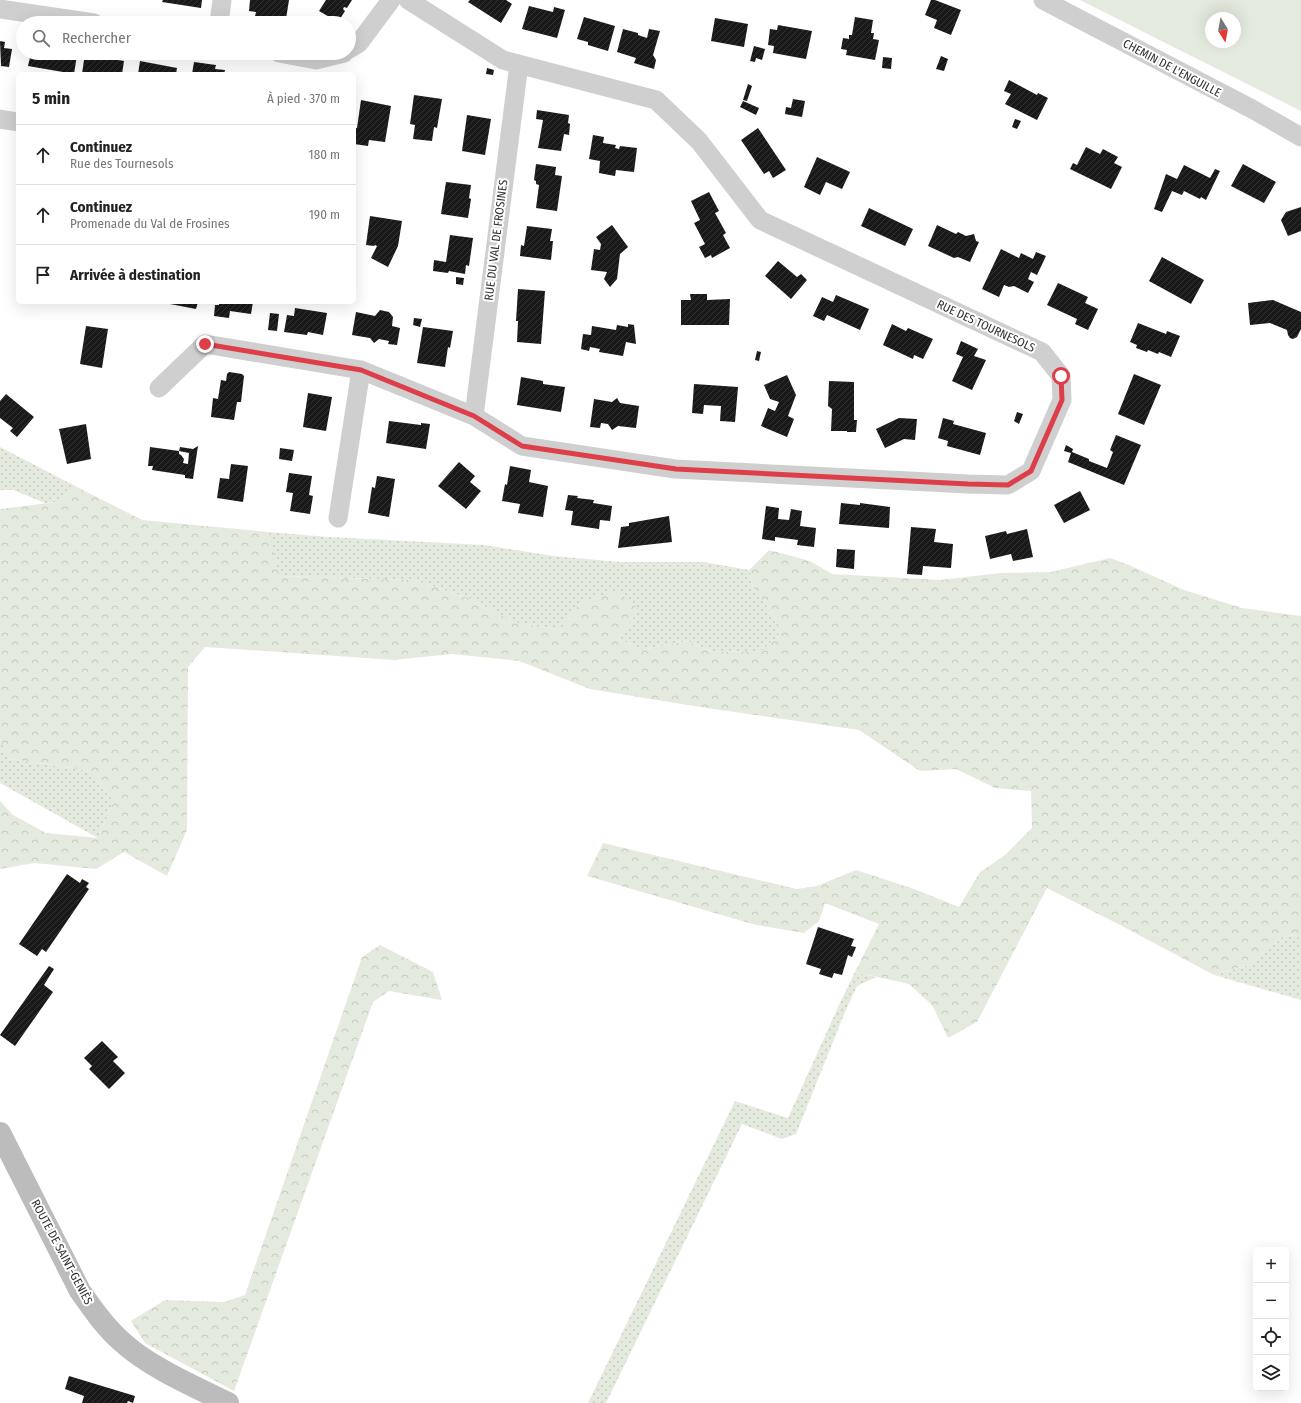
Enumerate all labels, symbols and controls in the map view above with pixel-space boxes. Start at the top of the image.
north arrow [1205,12,1241,48]
search box [16,16,356,60]
icon: search [30,27,52,49]
text: Rechercher [62,29,131,47]
street label: CHEMIN DE L'ENGUILLE [1121,36,1224,100]
text: 5 min [32,88,70,109]
text: À pied · 370 m [267,91,340,106]
text: Continuez [70,138,132,156]
icon: ahead [32,144,54,166]
text: 180 m [309,147,340,162]
text: Rue des Tournesols [70,156,173,171]
street label: RUE DU VAL DE FROSINES [482,179,510,301]
text: Continuez [70,198,132,216]
icon: ahead [32,204,54,226]
text: 190 m [309,207,340,222]
text: Promenade du Val de Frosines [70,216,230,231]
icon: arrive [32,264,54,286]
text: Arrivée à destination [70,266,201,284]
street label: RUE DES TOURNESOLS [935,297,1037,355]
route end [196,335,214,353]
route start [1052,367,1070,385]
street label: ROUTE DE SAINT-GENIÈS [28,1197,97,1307]
map controls [1253,1247,1289,1391]
button: + [1253,1247,1289,1283]
button: − [1253,1283,1289,1319]
button: locate [1253,1319,1289,1355]
button: layers [1253,1355,1289,1391]

